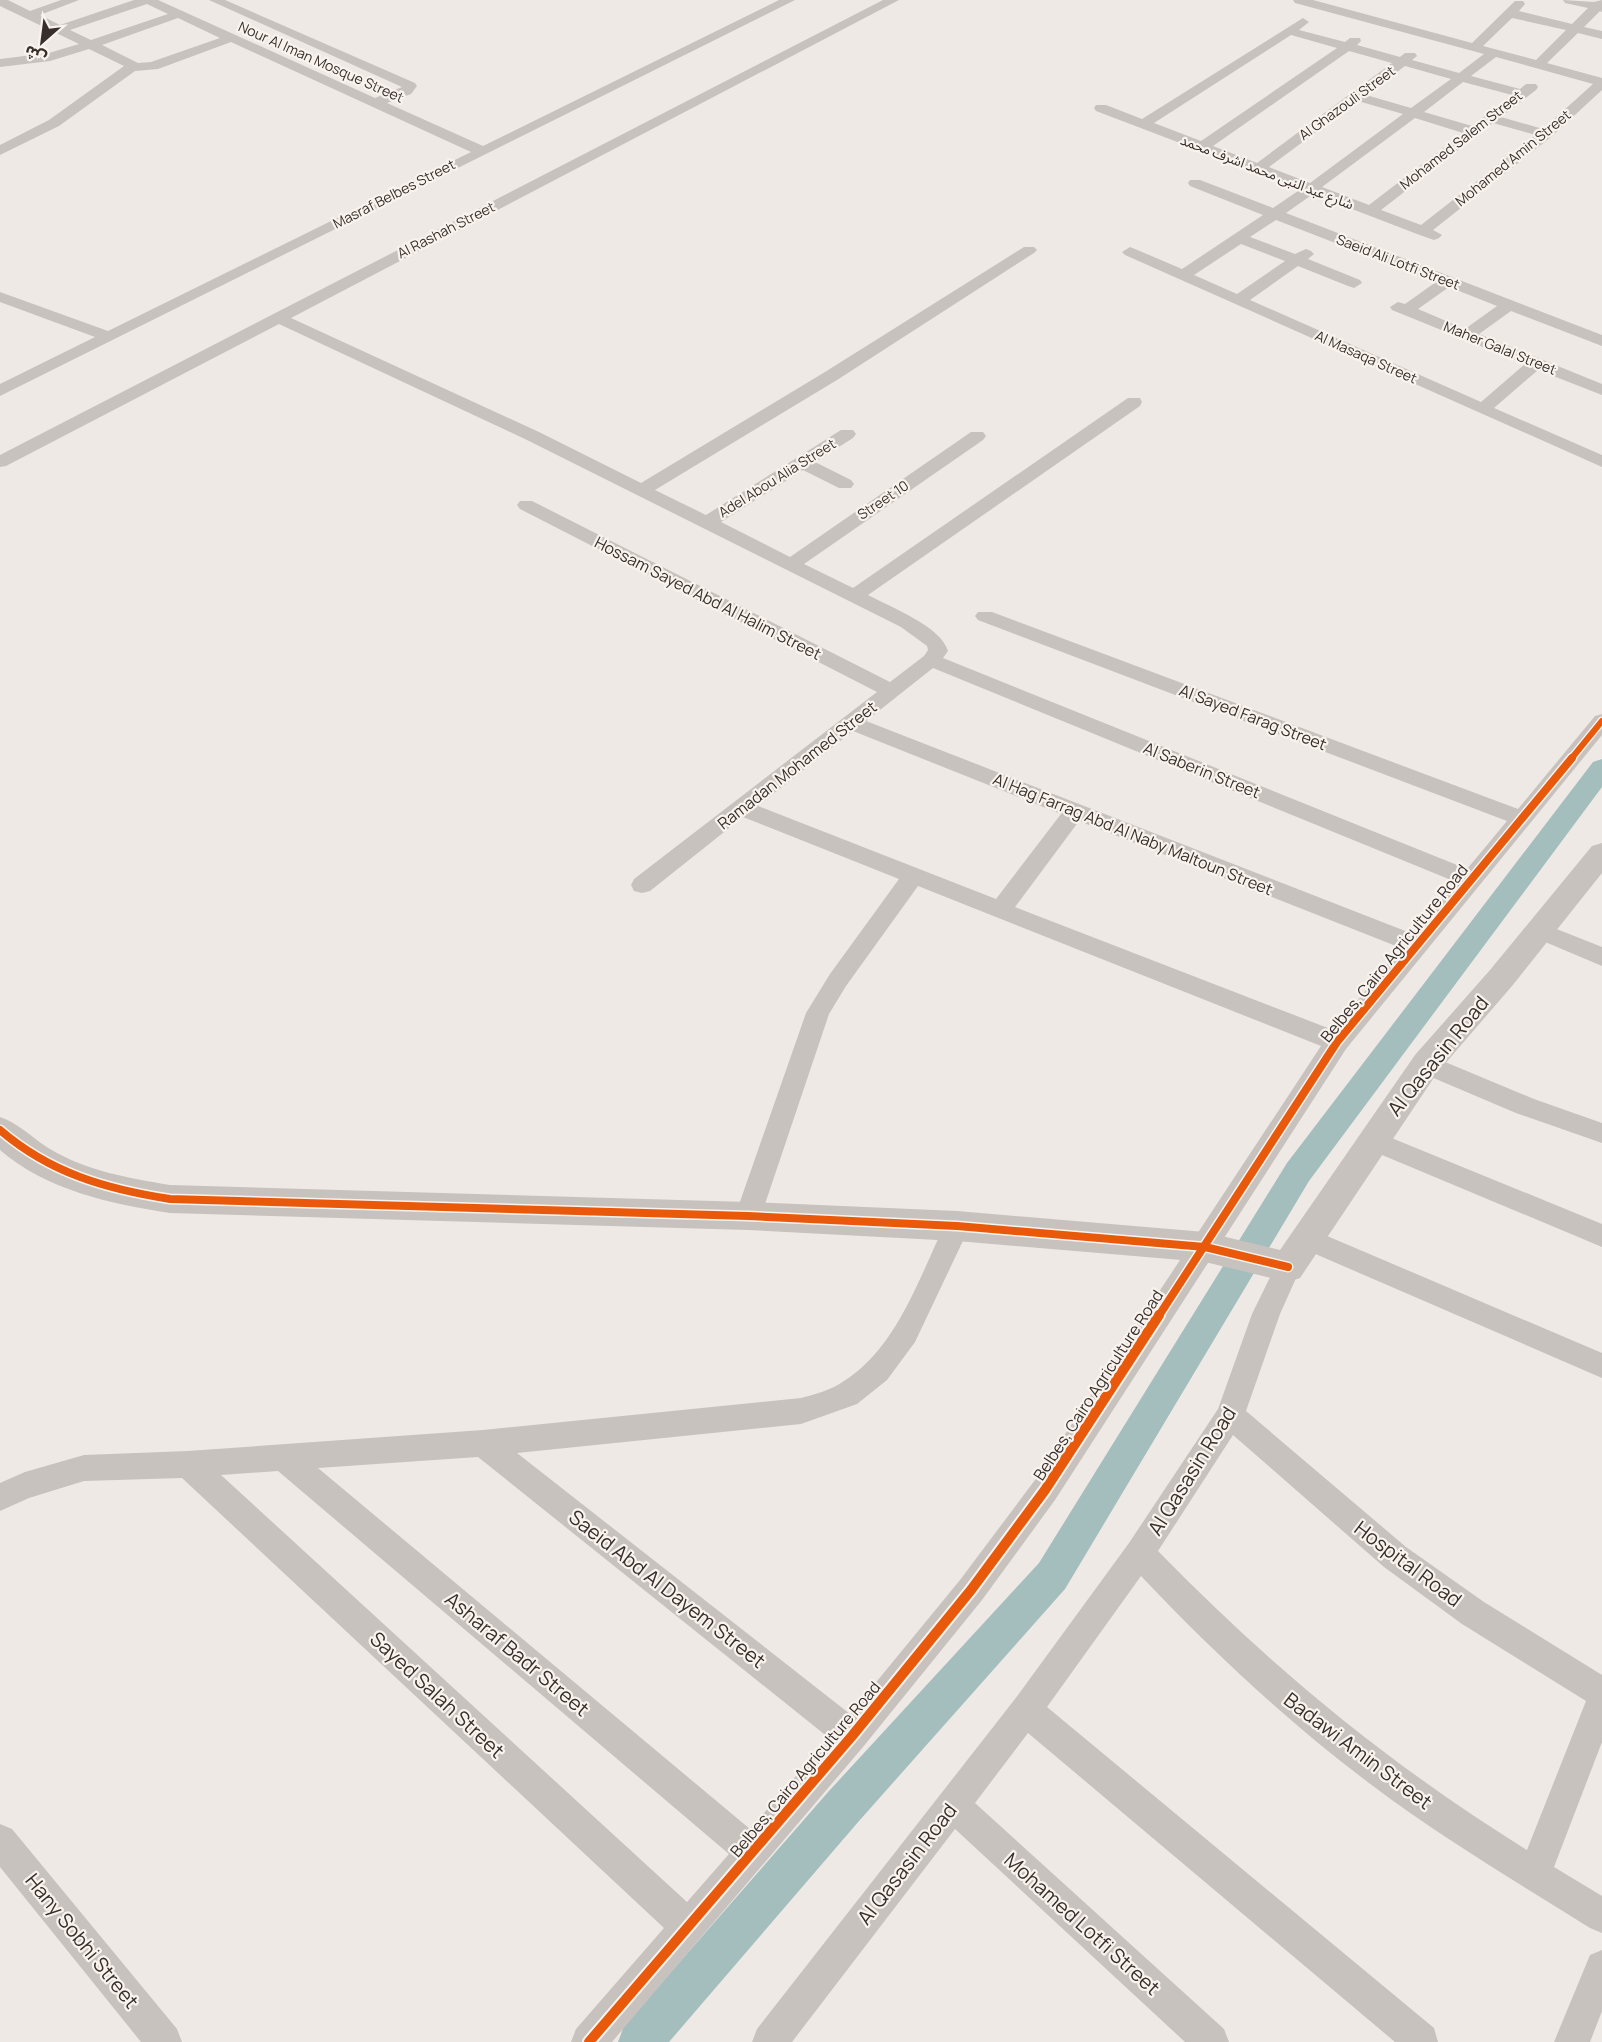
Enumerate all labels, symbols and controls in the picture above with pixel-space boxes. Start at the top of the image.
north arrow [12,12,72,72]
street label: Nour Al Iman Mosque Street [236,16,407,107]
text: ش [20,40,50,70]
street label: Al Ghazouli Street [1295,61,1399,144]
street label: Mohamed Salem Street [1395,85,1526,193]
street label: Mohamed Amin Street [1451,105,1575,210]
street label: شارع عبد النبى محمد اشرف محمد [1177,130,1357,215]
street label: Masraf Belbes Street [329,154,459,233]
street label: Al Rashah Street [394,197,498,262]
street label: Saeid Ali Lotfi Street [1334,229,1463,294]
street label: Maher Galal Street [1441,316,1560,379]
street label: Al Masaqa Street [1312,326,1420,388]
street label: Adel Abou Alia Street [714,434,839,521]
street label: Street 10 [853,476,912,524]
street label: Hossam Sayed Abd Al Halim Street [591,531,825,665]
street label: Al Sayed Farag Street [1176,679,1330,755]
street label: Ramadan Mohamed Street [713,696,881,834]
street label: Al Saberin Street [1140,737,1264,803]
street label: Al Hag Farrag Abd Al Naby Maltoun Street [990,768,1276,900]
street label: Belbes, Cairo Agriculture Road [1315,859,1473,1047]
street label: Al Qasasin Road [1381,990,1494,1121]
street label: Belbes, Cairo Agriculture Road [1028,1285,1168,1485]
street label: Al Qasasin Road [1141,1401,1242,1540]
street label: Saeid Abd Al Dayem Street [563,1503,771,1674]
street label: Hospital Road [1349,1514,1467,1613]
street label: Asharaf Badr Street [440,1585,595,1722]
street label: Sayed Salah Street [364,1625,510,1764]
street label: Belbes, Cairo Agriculture Road [725,1676,885,1862]
street label: Badawi Amin Street [1279,1686,1438,1815]
street label: Al Qasasin Road [851,1797,962,1930]
street label: Mohamed Lotfi Street [999,1846,1166,2001]
street label: Hany Sobhi Street [20,1868,145,2014]

